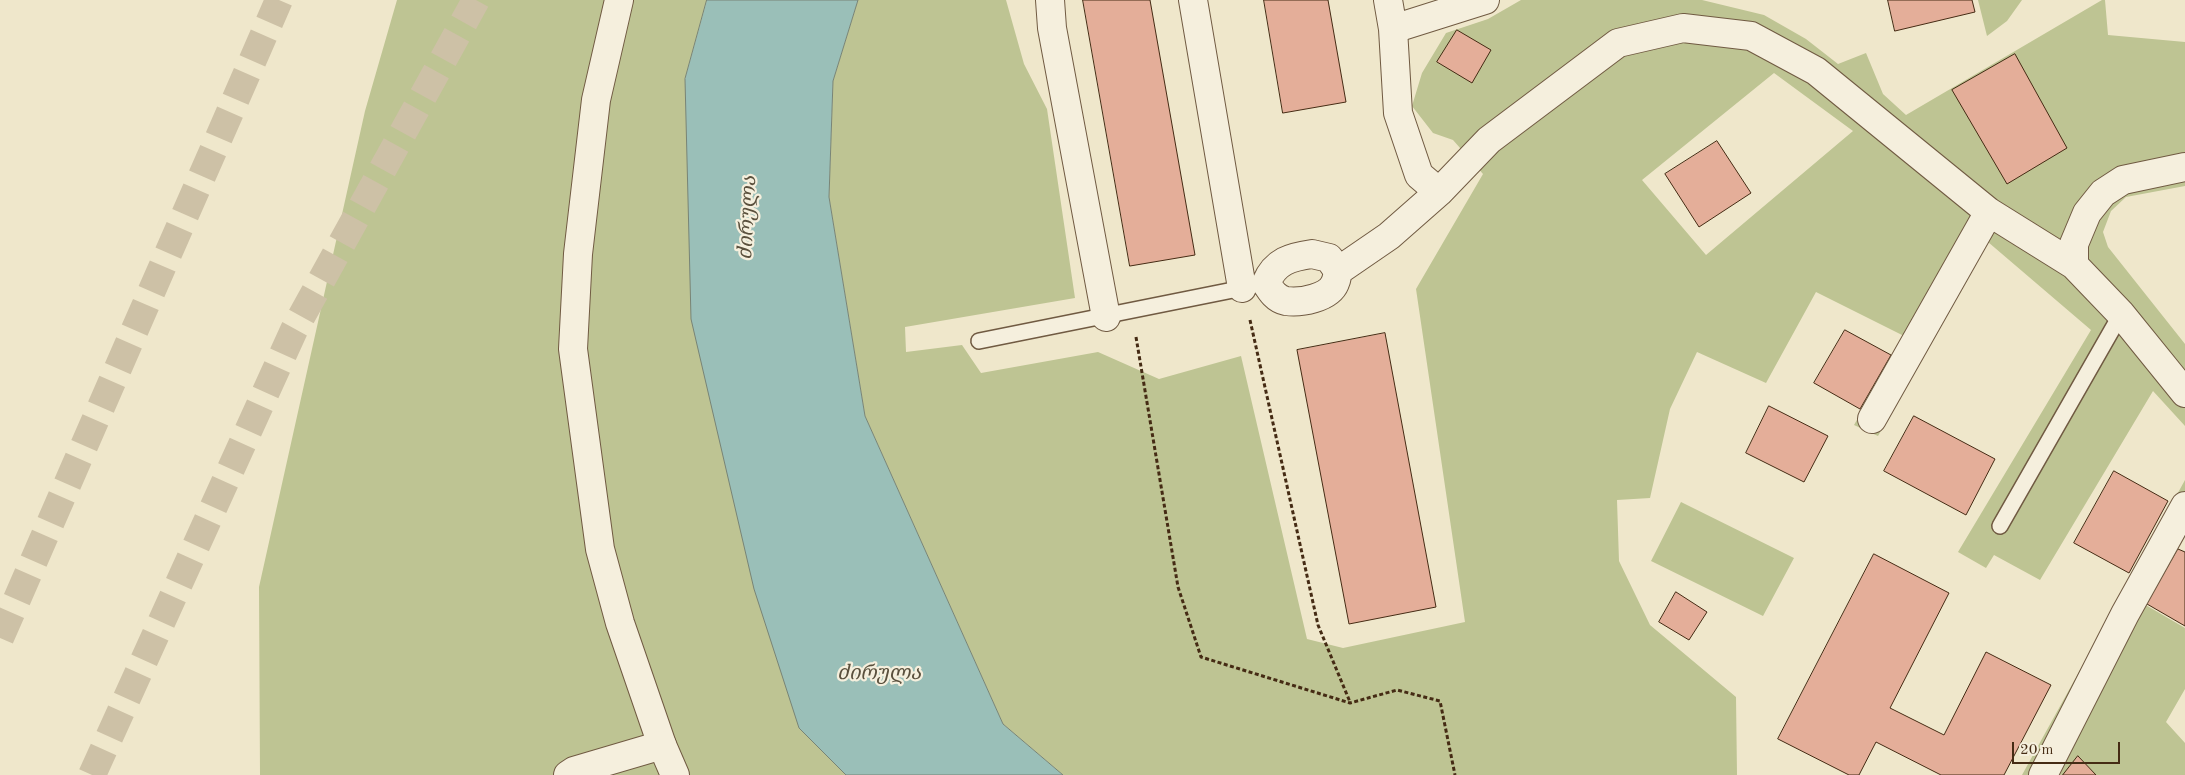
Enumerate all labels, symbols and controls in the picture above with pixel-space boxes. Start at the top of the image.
water label: ძირულა [734,175,762,261]
water label: ძირულა [837,662,921,686]
scale bar [2015,732,2122,764]
text: 20 m [2020,743,2054,758]

